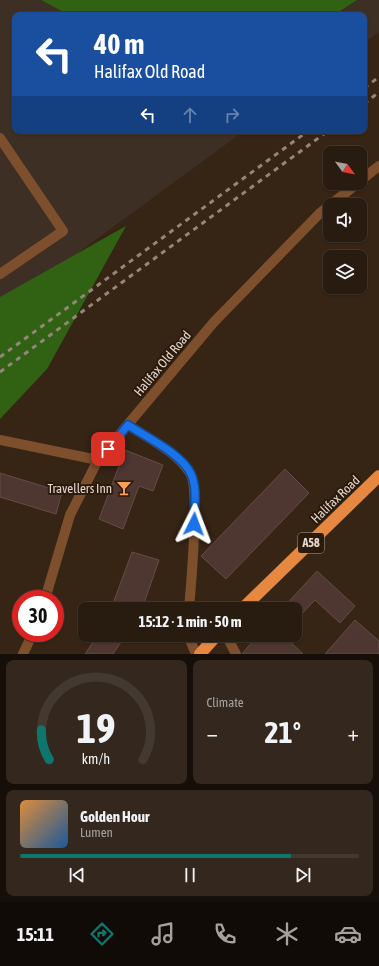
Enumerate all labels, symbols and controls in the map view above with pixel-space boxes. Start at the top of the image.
icon: left [28,28,80,80]
text: 40 m [94,28,144,60]
text: Halifax Old Road [94,61,205,82]
icon: left [137,104,159,126]
icon: ahead [179,104,201,126]
icon: right [221,104,243,126]
north arrow [323,146,367,190]
map controls [323,146,367,294]
button: sound [323,198,367,242]
button: layers [323,250,367,294]
street label: Halifax Old Road [131,328,194,399]
pin [91,432,125,466]
icon: arrive [97,438,119,460]
street label: Halifax Road [308,473,363,526]
bar icon: Travellers Inn [115,479,133,497]
place label: Travellers Inn [48,481,112,496]
position arrow [173,503,215,545]
road number: A58 [298,533,324,553]
speed limit sign: 30 [12,590,64,642]
text: 15:12 · 1 min · 50 m [138,613,242,630]
text: Climate [207,695,244,710]
text: 19 [77,704,116,752]
text: 21° [265,715,301,749]
text: − [207,720,218,746]
text: + [348,720,359,746]
text: km/h [82,751,110,767]
text: Golden Hour [80,808,150,825]
text: Lumen [80,825,113,840]
icon: previous [66,864,88,886]
icon: pause [179,864,201,886]
icon: next [292,864,314,886]
icon: directions [88,920,116,948]
icon: music [149,920,177,948]
icon: phone [211,920,239,948]
icon: climate [273,920,301,948]
icon: car [334,920,362,948]
text: 15:11 [17,924,54,945]

